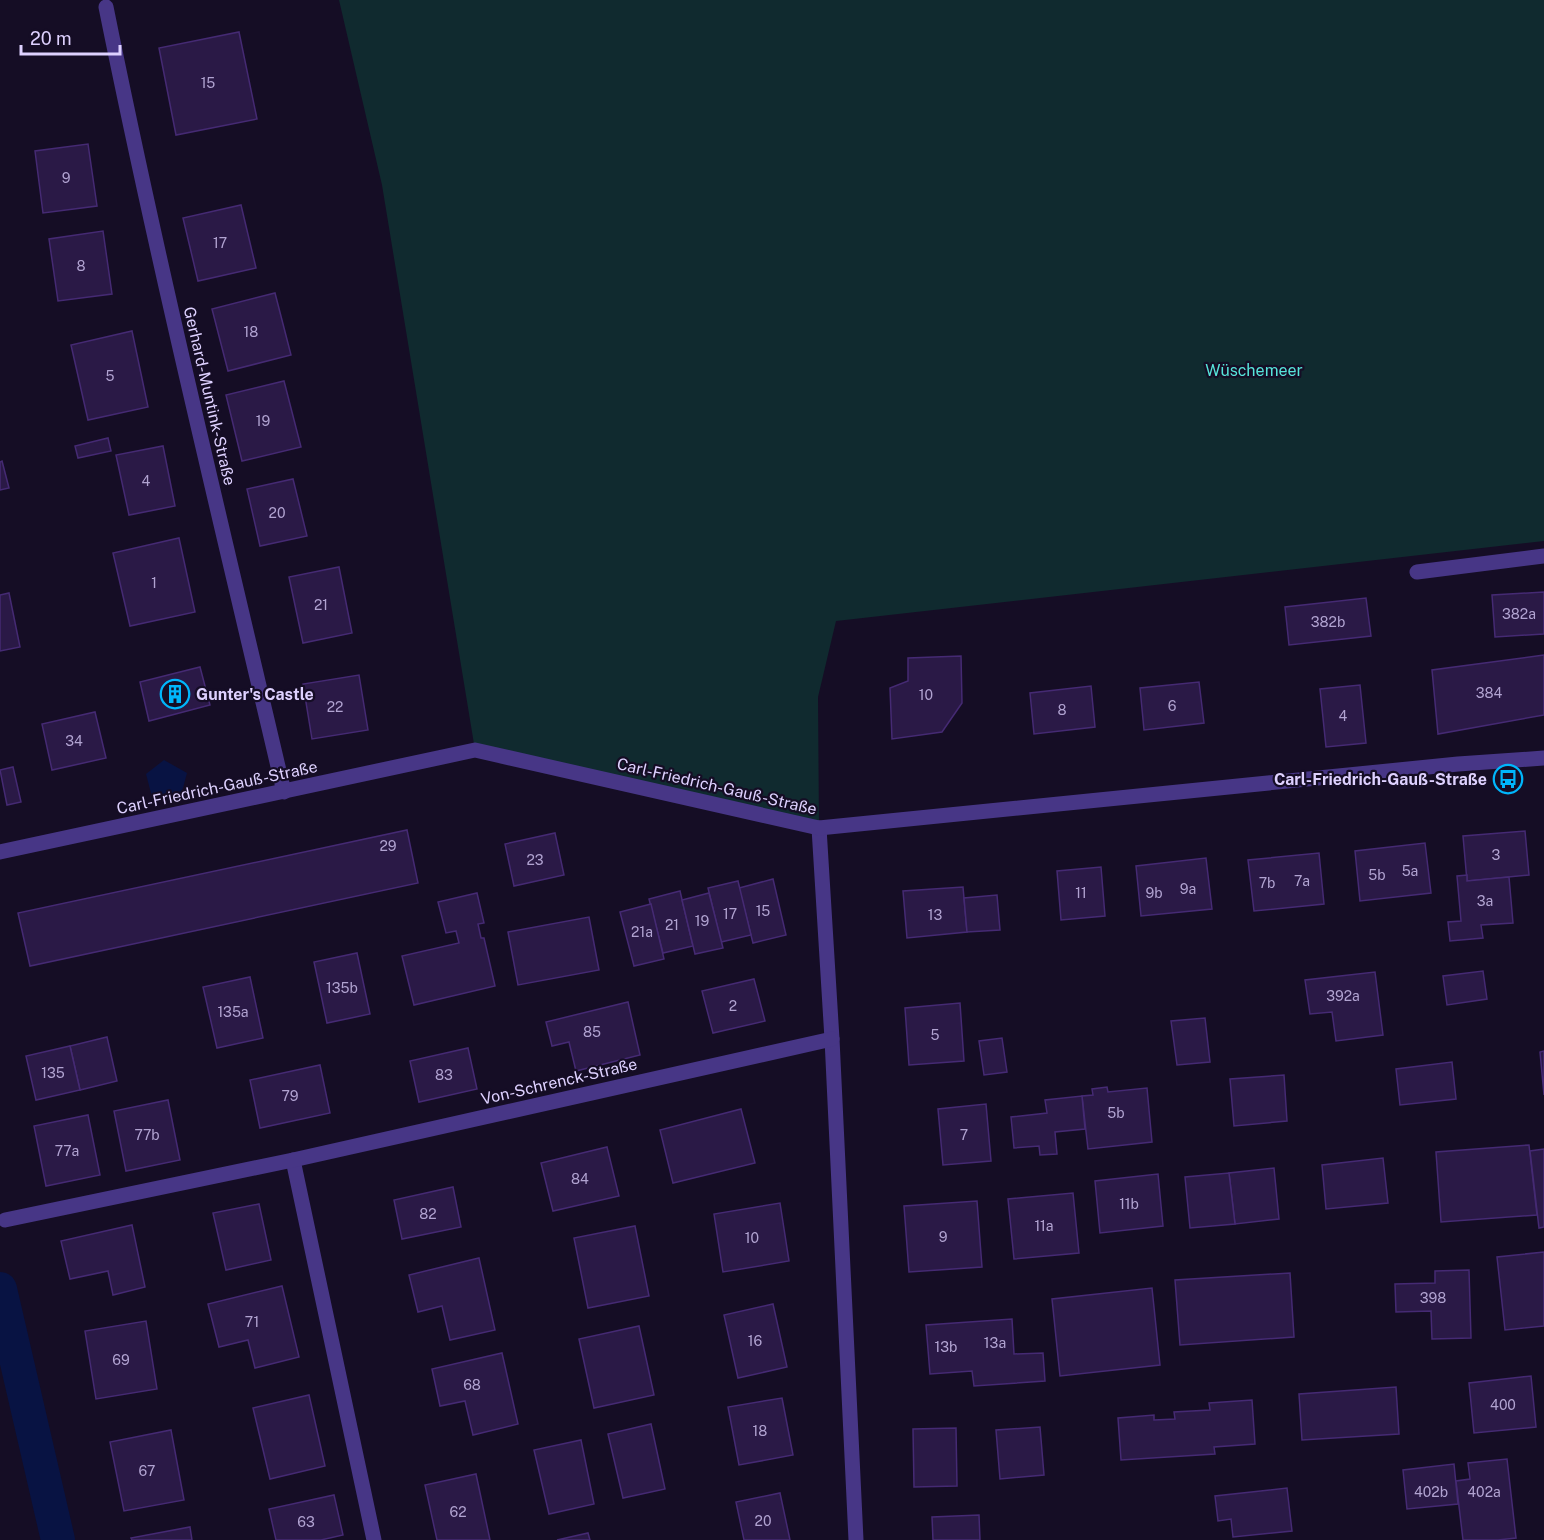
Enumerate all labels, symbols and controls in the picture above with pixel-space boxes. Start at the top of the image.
scale bar [21,18,120,56]
text: 20 m [30,28,72,49]
house number: 15 [201,75,215,91]
house number: 9 [62,170,71,186]
house number: 17 [213,235,227,251]
house number: 8 [76,258,86,274]
street label: Gerhard-Muntink-Straße [180,305,239,487]
house number: 18 [244,324,258,340]
park label: Wüschemeer [1205,361,1303,380]
house number: 5 [106,368,115,384]
house number: 19 [256,413,270,429]
house number: 4 [142,473,151,489]
house number: 20 [269,505,285,521]
house number: 1 [151,575,157,591]
house number: 21 [314,597,328,613]
house number: 382a [1502,606,1536,622]
house number: 382b [1311,614,1345,630]
building icon: Gunter's Castle [159,678,191,710]
place label: Gunter's Castle [196,685,314,704]
house number: 384 [1476,685,1502,701]
house number: 10 [919,687,933,703]
house number: 6 [1168,698,1177,714]
house number: 22 [327,699,343,715]
house number: 8 [1057,702,1067,718]
house number: 4 [1339,708,1348,724]
house number: 34 [65,733,83,749]
street label: Carl-Friedrich-Gauß-Straße [615,754,819,819]
street label: Carl-Friedrich-Gauß-Straße [115,757,319,818]
bus stop icon: Carl-Friedrich-Gauß-Straße [1492,763,1524,795]
place label: Carl-Friedrich-Gauß-Straße [1274,770,1487,789]
house number: 29 [379,838,397,854]
house number: 3 [1492,847,1501,863]
house number: 23 [526,852,544,868]
house number: 5a [1402,863,1418,879]
house number: 5b [1368,867,1386,883]
house number: 7a [1294,873,1310,889]
house number: 7b [1259,875,1275,891]
house number: 9a [1180,881,1196,897]
house number: 11 [1075,885,1087,901]
house number: 9b [1145,885,1163,901]
house number: 3a [1477,893,1493,909]
house number: 15 [756,903,770,919]
house number: 17 [723,906,737,922]
house number: 13 [928,907,942,923]
house number: 19 [695,913,709,929]
house number: 21 [665,917,679,933]
house number: 21a [631,924,653,940]
house number: 135b [326,980,358,996]
house number: 392a [1326,988,1360,1004]
house number: 2 [729,998,737,1014]
house number: 135a [217,1004,249,1020]
house number: 85 [583,1024,601,1040]
house number: 5 [931,1027,940,1043]
street label: Von-Schrenck-Straße [479,1054,639,1109]
house number: 135 [41,1065,65,1081]
house number: 83 [435,1067,453,1083]
house number: 79 [282,1088,299,1104]
house number: 5b [1107,1105,1125,1121]
house number: 77b [134,1127,160,1143]
house number: 7 [960,1127,968,1143]
house number: 77a [55,1143,79,1159]
house number: 84 [571,1171,589,1187]
house number: 11b [1119,1196,1139,1212]
house number: 82 [419,1206,437,1222]
house number: 11a [1034,1218,1054,1234]
house number: 9 [939,1229,948,1245]
house number: 10 [745,1230,759,1246]
house number: 398 [1420,1290,1446,1306]
house number: 71 [245,1314,259,1330]
house number: 16 [748,1333,762,1349]
house number: 13a [984,1335,1006,1351]
house number: 13b [935,1339,957,1355]
house number: 69 [112,1352,130,1368]
house number: 68 [463,1377,481,1393]
house number: 400 [1490,1397,1516,1413]
house number: 18 [753,1423,767,1439]
house number: 67 [139,1463,155,1479]
house number: 402b [1414,1484,1448,1500]
house number: 402a [1467,1484,1501,1500]
house number: 62 [449,1504,467,1520]
house number: 20 [755,1513,771,1529]
house number: 63 [297,1514,315,1530]

